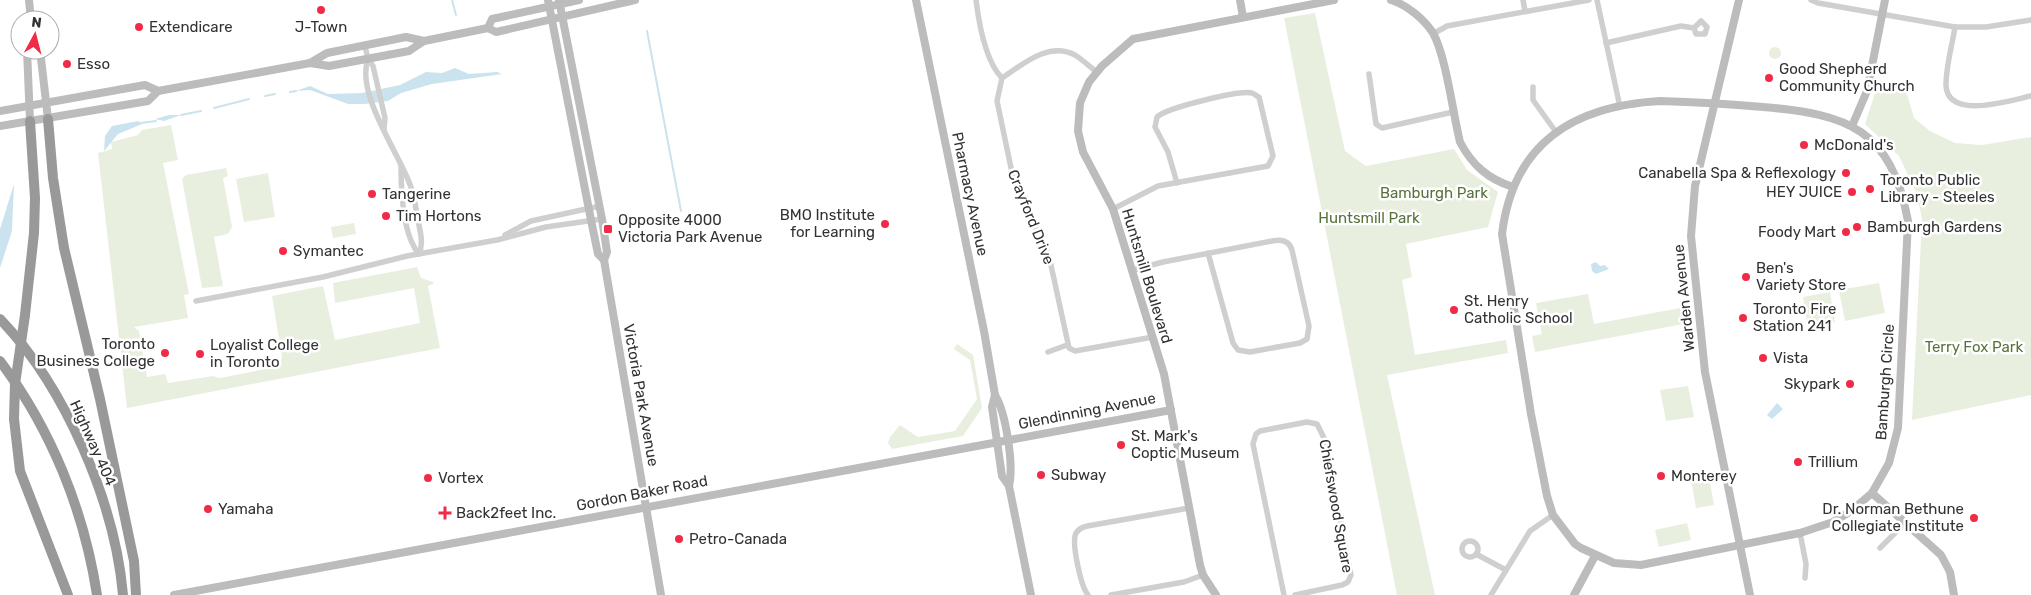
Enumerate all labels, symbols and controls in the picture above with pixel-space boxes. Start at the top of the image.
marker: J-Town [315,4,327,16]
north arrow [10,10,60,60]
text: N [30,14,43,32]
place label: Extendicare [149,18,233,36]
place label: J-Town [295,18,347,36]
marker: Extendicare [133,21,145,33]
place label: Esso [77,55,110,73]
marker: Esso [61,58,73,70]
place label: Good Shepherd Community Church [1779,60,1915,95]
marker: Good Shepherd Community Church [1763,72,1775,84]
street label: Pharmacy Avenue [948,130,992,258]
place label: McDonald's [1814,136,1894,154]
marker: McDonald's [1798,139,1810,151]
place label: Canabella Spa & Reflexology [1638,164,1836,182]
street label: Crayford Drive [1004,167,1058,267]
marker: Canabella Spa & Reflexology [1840,167,1852,179]
place label: Toronto Public Library - Steeles [1880,171,1995,206]
place label: HEY JUICE [1766,183,1842,201]
marker: Toronto Public Library - Steeles [1864,183,1876,195]
park label: Bamburgh Park [1380,184,1488,202]
place label: Tangerine [382,185,451,203]
marker: HEY JUICE [1846,186,1858,198]
marker: Tangerine [366,188,378,200]
place label: BMO Institute for Learning [780,206,875,241]
street label: Huntsmill Boulevard [1118,206,1176,346]
place label: Tim Hortons [396,207,482,225]
park label: Huntsmill Park [1318,209,1420,227]
marker: Tim Hortons [380,210,392,222]
place label: Opposite 4000 Victoria Park Avenue [618,211,762,246]
marker: BMO Institute for Learning [879,218,891,230]
place label: Bamburgh Gardens [1867,218,2002,236]
marker: Bamburgh Gardens [1851,221,1863,233]
marker: Opposite 4000 Victoria Park Avenue [602,223,614,235]
place label: Foody Mart [1758,223,1836,241]
marker: Foody Mart [1840,226,1852,238]
place label: Symantec [293,242,364,260]
street label: Warden Avenue [1669,243,1699,353]
marker: Symantec [277,245,289,257]
place label: Ben's Variety Store [1756,259,1846,294]
marker: Ben's Variety Store [1740,271,1752,283]
place label: St. Henry Catholic School [1464,292,1573,327]
place label: Toronto Fire Station 241 [1753,300,1837,335]
marker: St. Henry Catholic School [1448,304,1460,316]
marker: Toronto Fire Station 241 [1737,312,1749,324]
street label: Victoria Park Avenue [620,322,662,468]
street label: Bamburgh Circle [1872,323,1898,441]
place label: Toronto Business College [37,335,155,370]
place label: Loyalist College in Toronto [210,336,319,371]
park label: Terry Fox Park [1925,338,2024,356]
marker: Toronto Business College [159,347,171,359]
marker: Loyalist College in Toronto [194,348,206,360]
place label: Vista [1773,349,1808,367]
marker: Vista [1757,352,1769,364]
place label: Skypark [1784,375,1840,393]
marker: Skypark [1844,378,1856,390]
street label: Glendinning Avenue [1017,389,1157,433]
street label: Highway 404 [66,397,120,489]
place label: St. Mark's Coptic Museum [1131,427,1239,462]
street label: Chiefswood Square [1315,438,1357,574]
marker: St. Mark's Coptic Museum [1115,439,1127,451]
place label: Trillium [1808,453,1858,471]
marker: Trillium [1792,456,1804,468]
place label: Subway [1051,466,1106,484]
place label: Monterey [1671,467,1737,485]
place label: Vortex [438,469,484,487]
marker: Subway [1035,469,1047,481]
marker: Monterey [1655,470,1667,482]
street label: Gordon Baker Road [575,471,709,515]
marker: Vortex [422,472,434,484]
place label: Yamaha [218,500,274,518]
place label: Dr. Norman Bethune Collegiate Institute [1822,500,1964,535]
marker: Yamaha [202,503,214,515]
place label: Back2feet Inc. [456,504,556,522]
marker: Back2feet Inc. [438,506,452,520]
marker: Dr. Norman Bethune Collegiate Institute [1968,512,1980,524]
place label: Petro-Canada [689,530,787,548]
marker: Petro-Canada [673,533,685,545]

